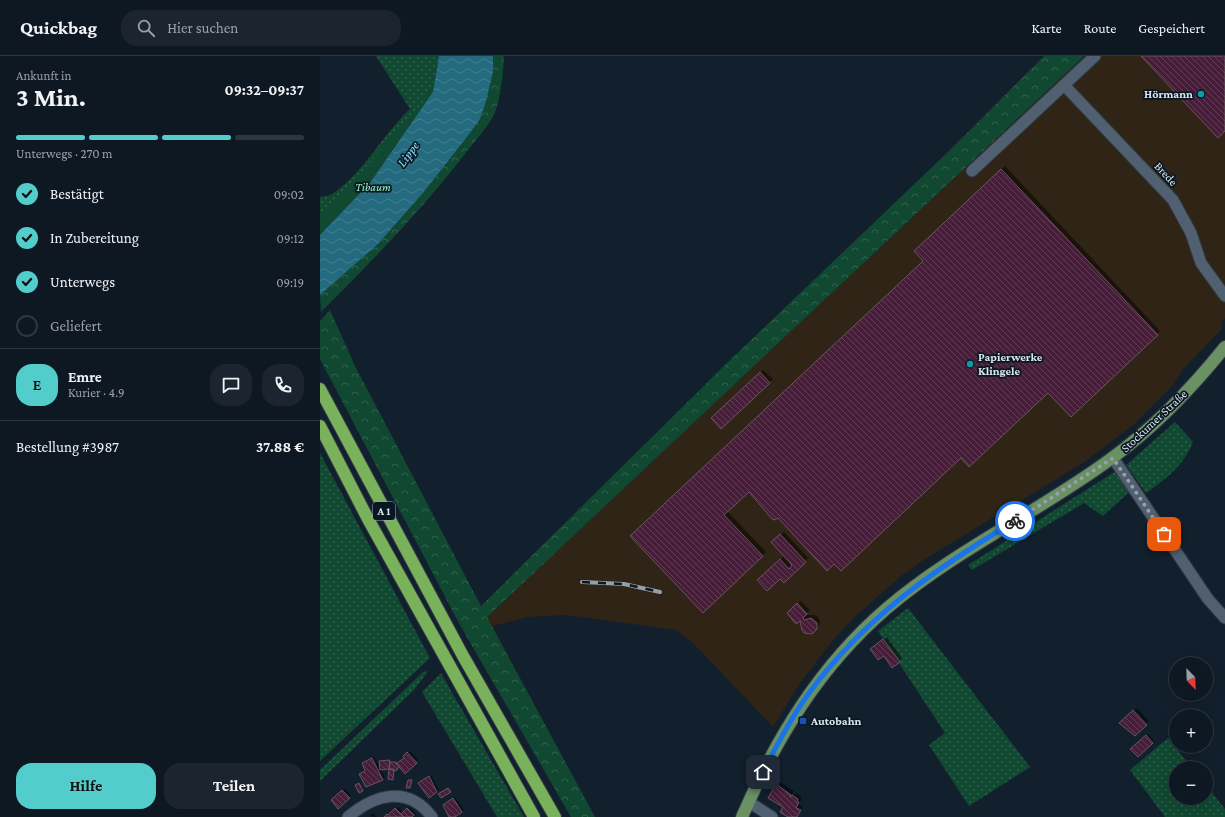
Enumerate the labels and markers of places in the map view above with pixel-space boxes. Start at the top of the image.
place label: Hörmann [1144,87,1193,101]
marker: Hörmann [1196,89,1206,99]
place label: Papierwerke Klingele [978,350,1043,378]
marker: Papierwerke Klingele [965,359,975,369]
pin [1147,517,1181,551]
place label: Autobahn [810,714,862,728]
marker: Autobahn [798,716,808,726]
pin [746,755,780,789]

